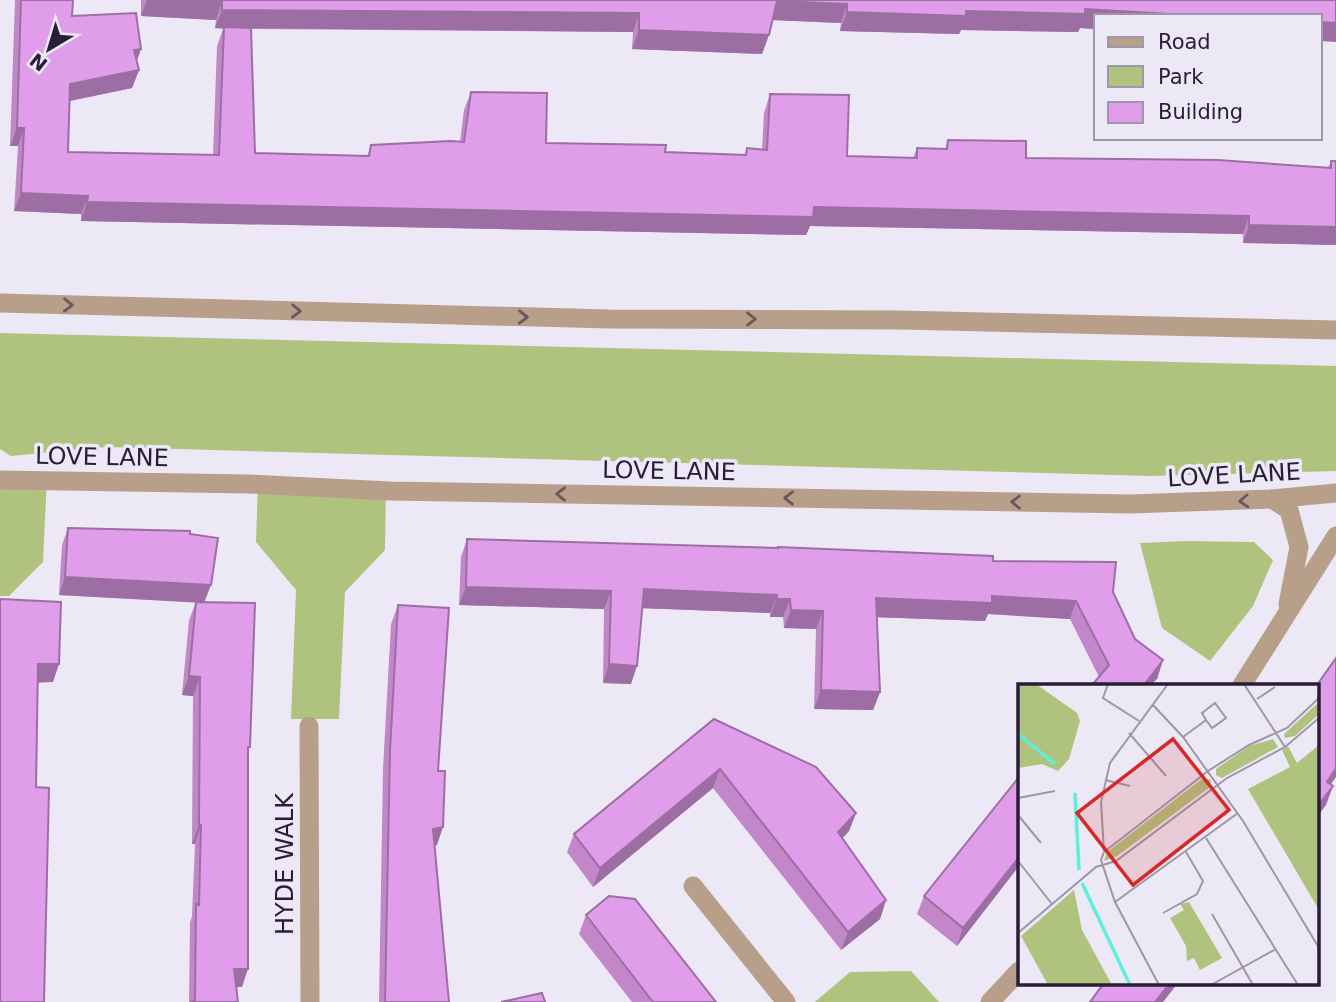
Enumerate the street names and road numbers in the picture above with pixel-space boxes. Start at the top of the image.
street label: LOVE LANE [35,442,169,472]
street label: LOVE LANE [602,456,736,486]
street label: LOVE LANE [1167,458,1301,492]
street label: HYDE WALK [271,792,299,935]

